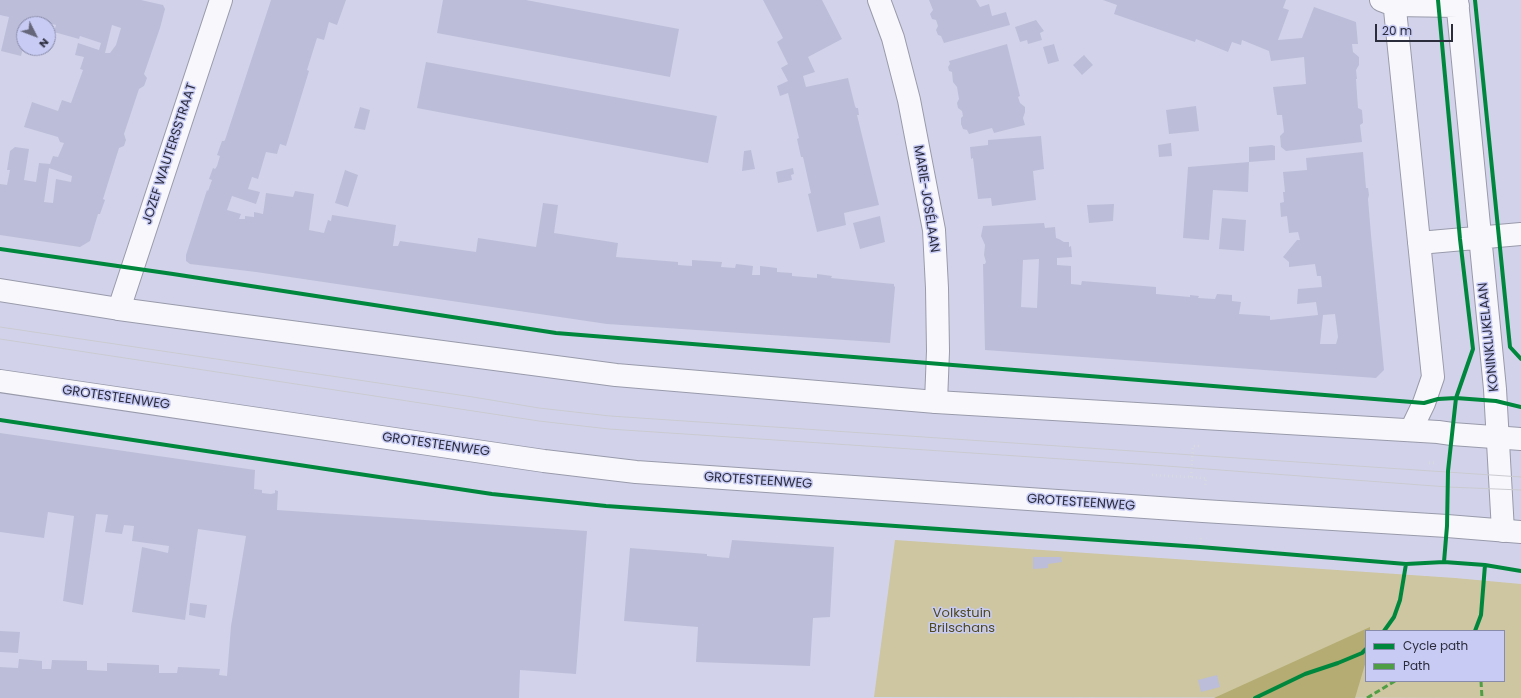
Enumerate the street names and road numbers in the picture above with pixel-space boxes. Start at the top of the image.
street label: JOZEF WAUTERSSTRAAT [140,81,200,227]
street label: MARIE-JOSÉLAAN [910,144,942,254]
street label: KONINKLIJKELAAN [1476,282,1502,392]
street label: GROTESTEENWEG [61,383,171,413]
street label: GROTESTEENWEG [381,430,491,460]
street label: GROTESTEENWEG [703,469,813,493]
street label: GROTESTEENWEG [1026,491,1136,515]

